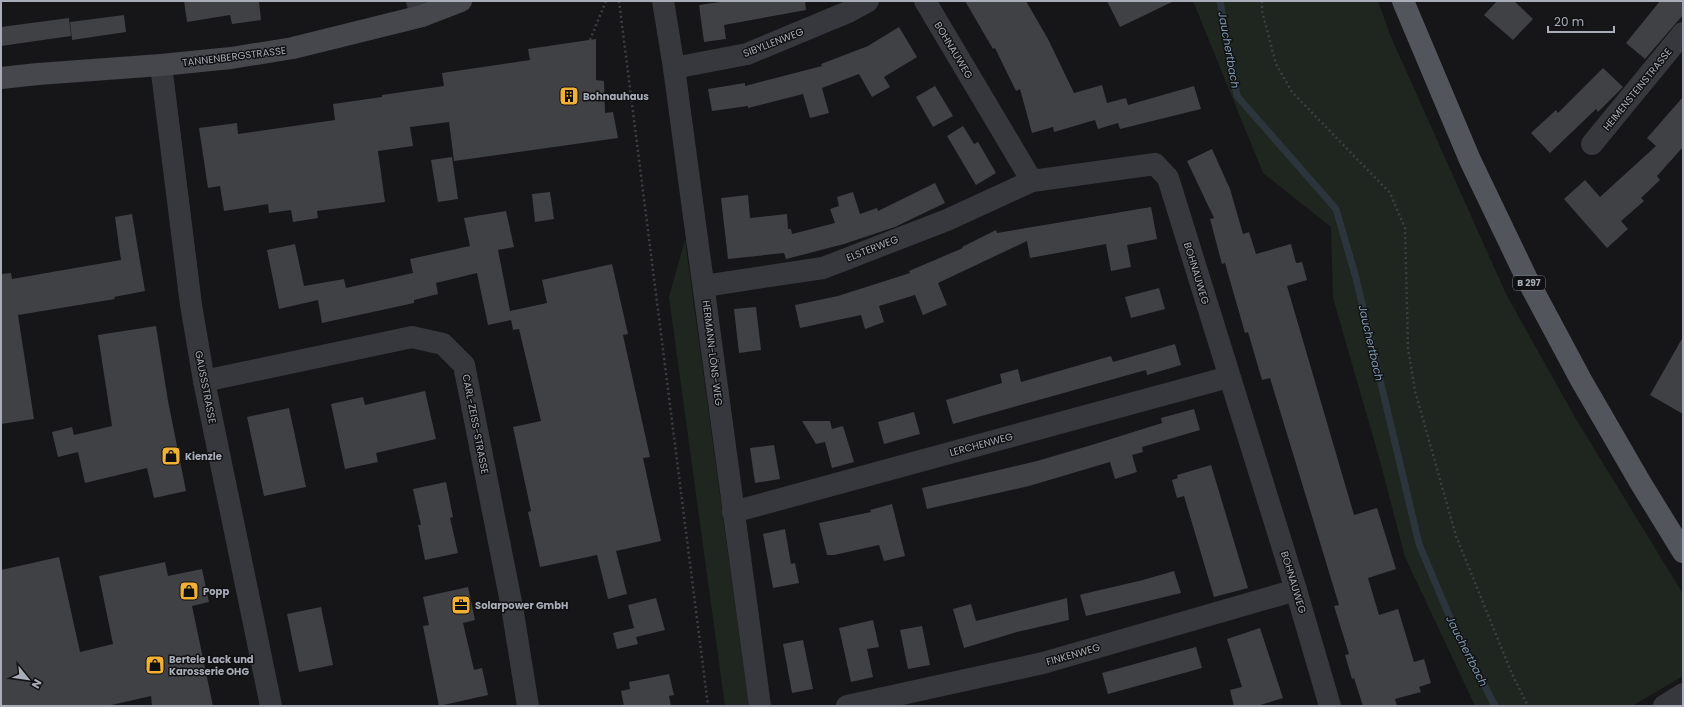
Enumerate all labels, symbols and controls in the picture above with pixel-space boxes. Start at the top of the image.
scale bar [1548,8,1614,34]
water label: Jauchertbach [1214,10,1244,90]
text: 20 m [1554,13,1584,30]
street label: BOHNAUWEG [931,19,977,82]
street label: SIBYLLENWEG [741,24,806,61]
street label: TANNENBERGSTRASSE [181,43,287,70]
street label: HEIMENSTEINSTRASSE [1599,45,1675,134]
building icon: Bohnauhaus [558,85,580,107]
place label: Bohnauhaus [583,89,649,104]
street label: ELSTERWEG [844,232,901,265]
street label: BOHNAUWEG [1180,240,1213,306]
road number: B 297 [1513,276,1545,290]
street label: HERMANN-LÖNS-WEG [699,299,726,407]
water label: Jauchertbach [1354,303,1388,383]
street label: GAUSSSTRASSE [191,349,220,425]
street label: CARL-ZEISS-STRASSE [458,373,493,475]
street label: LERCHENWEG [948,429,1015,460]
shop icon: Kienzle [160,445,182,467]
place label: Kienzle [185,449,222,464]
street label: BOHNAUWEG [1277,549,1310,615]
shop icon: Popp [178,580,200,602]
place label: Popp [203,584,229,599]
office icon: Solarpower GmbH [450,594,472,616]
place label: Solarpower GmbH [475,598,568,613]
water label: Jauchertbach [1442,613,1492,689]
street label: FINKENWEG [1044,640,1102,669]
place label: Bertele Lack und Karosserie OHG [169,652,254,679]
shop icon: Bertele Lack und Karosserie OHG [144,654,166,676]
north arrow [8,659,48,699]
text: N [28,676,46,691]

